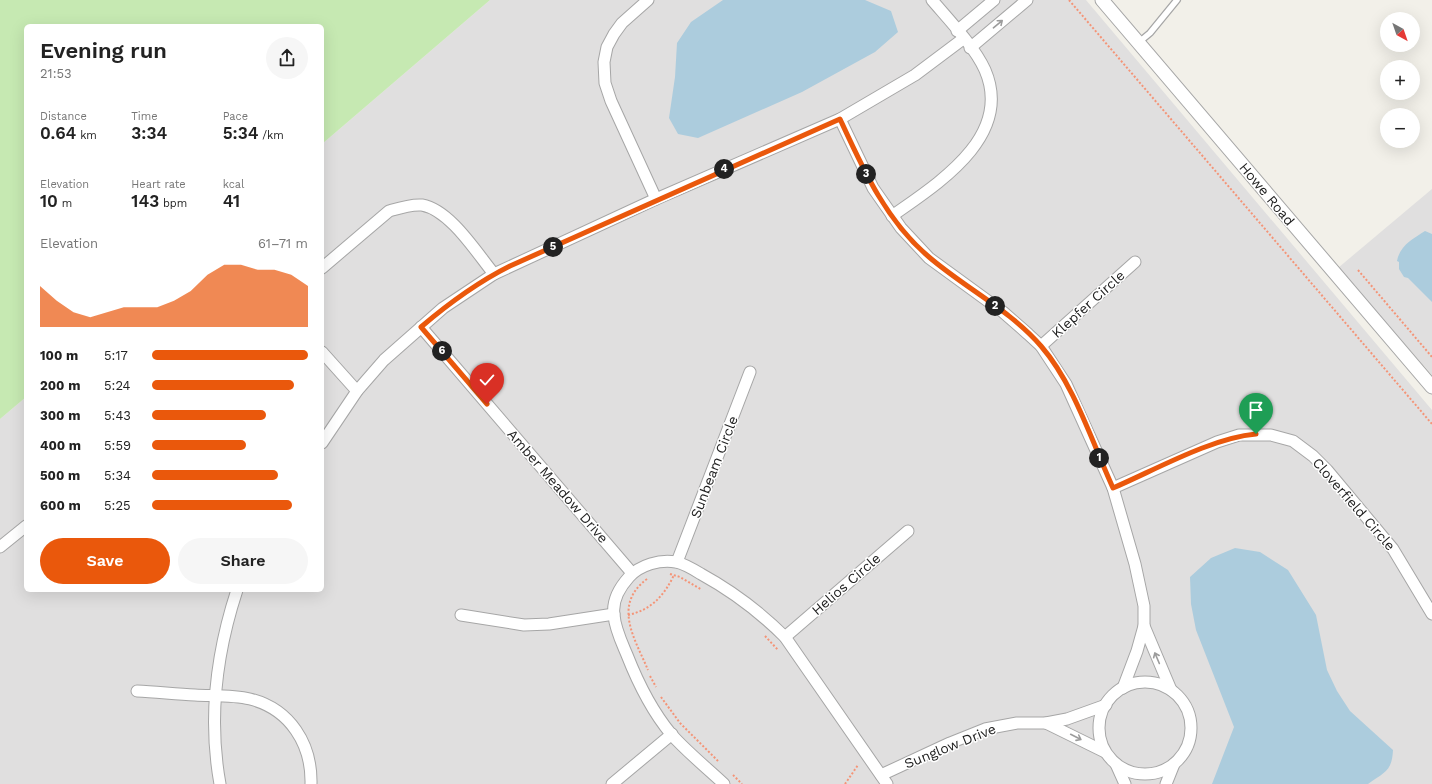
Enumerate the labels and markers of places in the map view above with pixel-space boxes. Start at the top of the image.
pin: 4 [714,159,734,179]
pin: 3 [856,164,876,184]
pin: 5 [543,237,563,257]
pin: 2 [985,296,1005,316]
pin: 6 [432,341,452,361]
pin [470,363,504,404]
pin [1239,393,1273,434]
pin: 1 [1089,448,1109,468]

